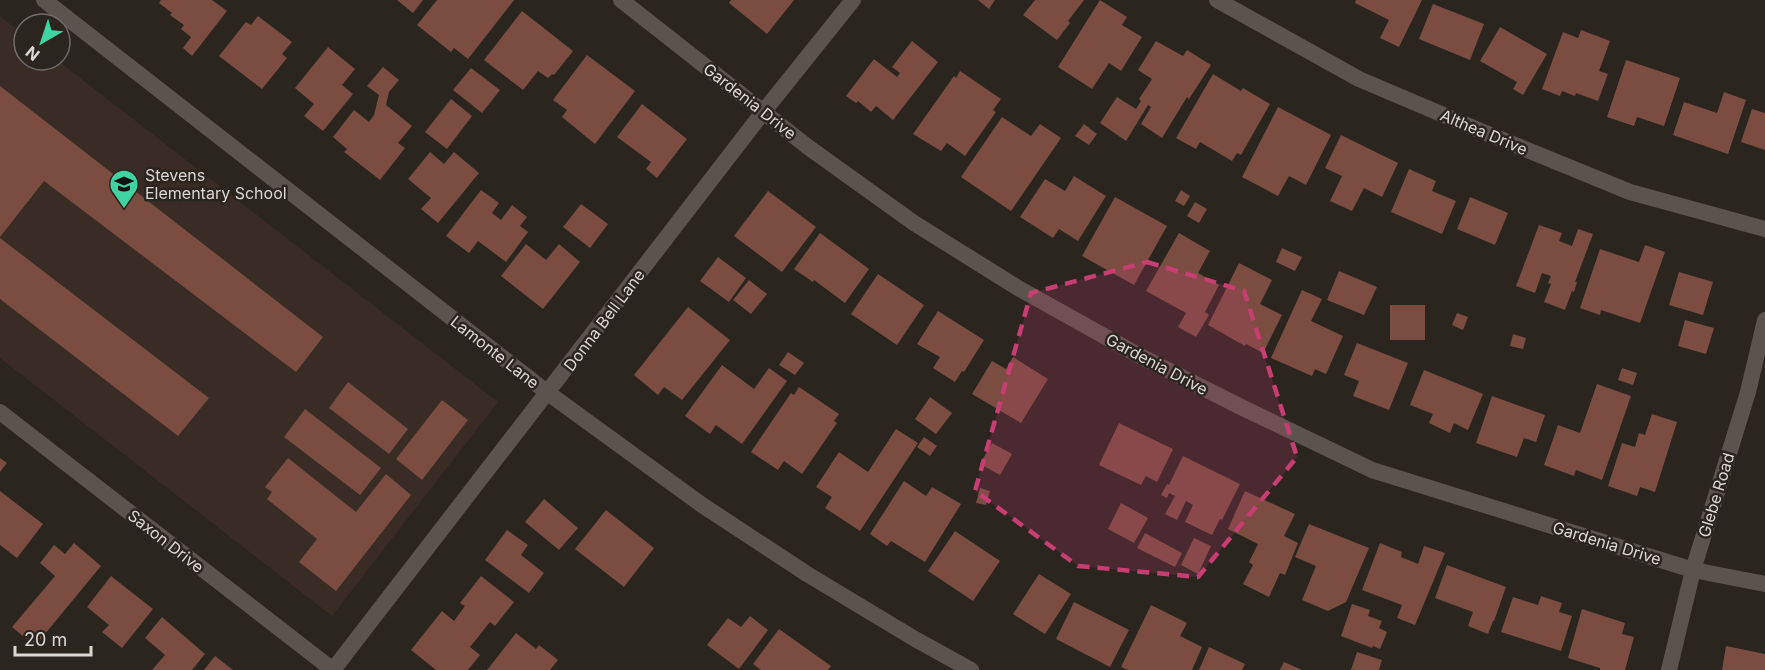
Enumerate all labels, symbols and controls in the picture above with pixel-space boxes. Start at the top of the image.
north arrow [12,12,72,72]
text: N [22,42,44,65]
street label: Gardenia Drive [700,59,800,143]
street label: Althea Drive [1438,105,1530,159]
place label: Stevens Elementary School [145,165,287,203]
school or university icon: Stevens Elementary School [108,168,140,210]
street label: Donna Bell Lane [559,265,649,375]
street label: Lamonte Lane [447,311,543,393]
street label: Gardenia Drive [1103,329,1211,399]
street label: Glebe Road [1694,450,1738,540]
street label: Saxon Drive [124,505,208,577]
street label: Gardenia Drive [1550,517,1664,569]
scale bar [15,619,92,657]
text: 20 m [24,629,67,650]

